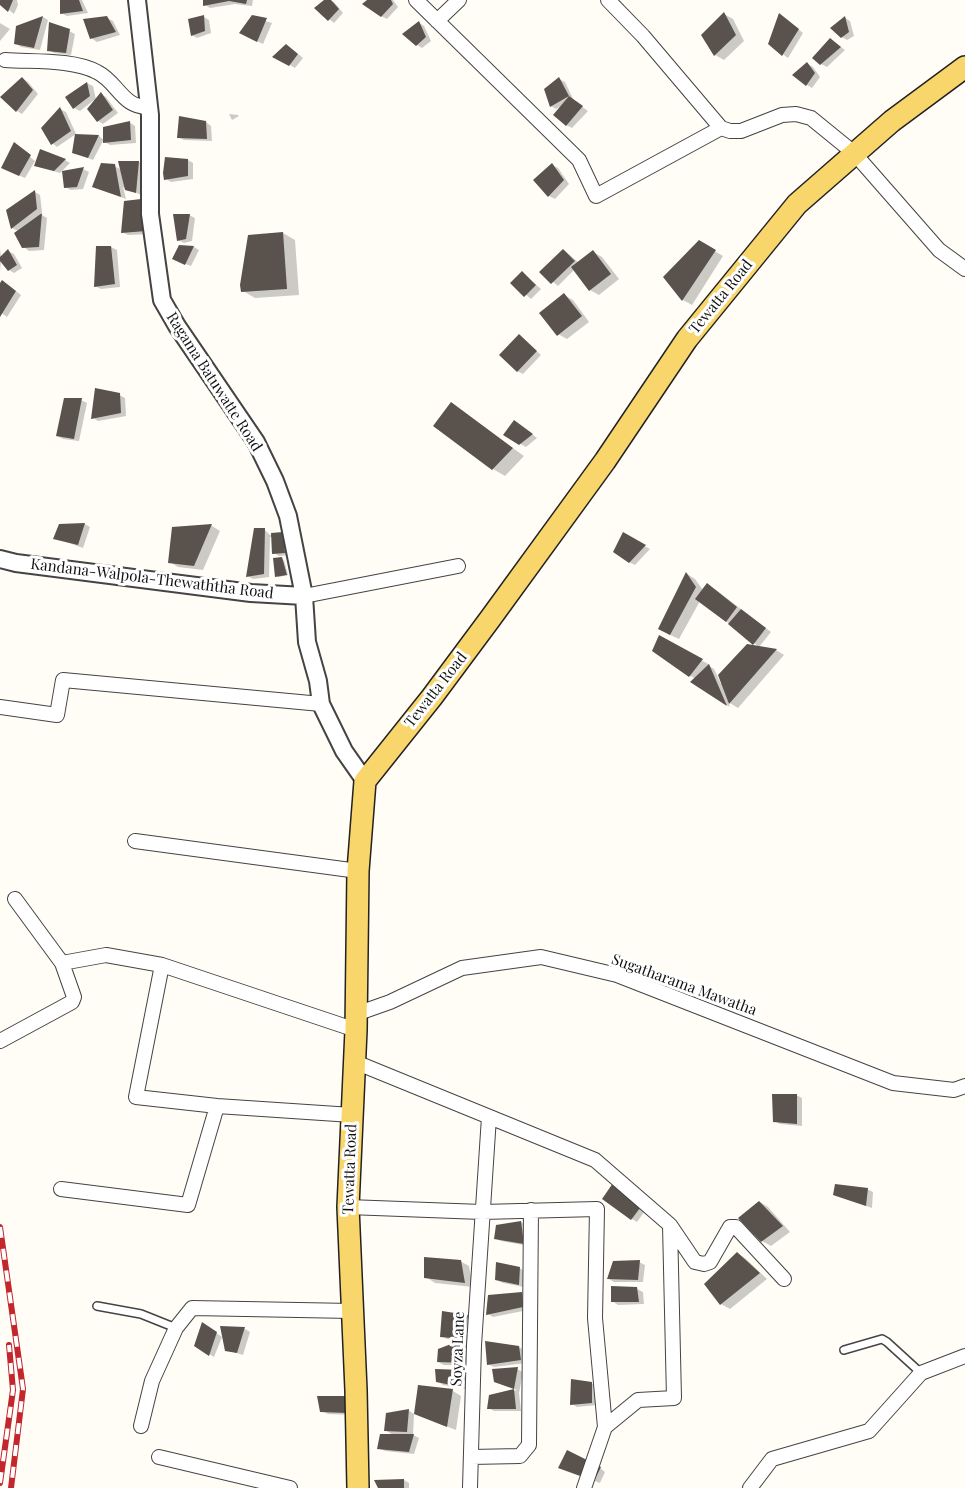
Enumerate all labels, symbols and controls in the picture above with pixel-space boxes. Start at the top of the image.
street label: Tewatta Road [686,256,756,338]
street label: Ragama Batuwatte Road [162,309,266,455]
street label: Kandana-Walpola-Thewaththa Road [29,555,275,603]
street label: Tewatta Road [401,649,471,731]
street label: Sugatharama Mawatha [609,950,759,1020]
street label: Tewatta Road [339,1123,361,1215]
street label: Soyza Lane [448,1311,468,1387]

